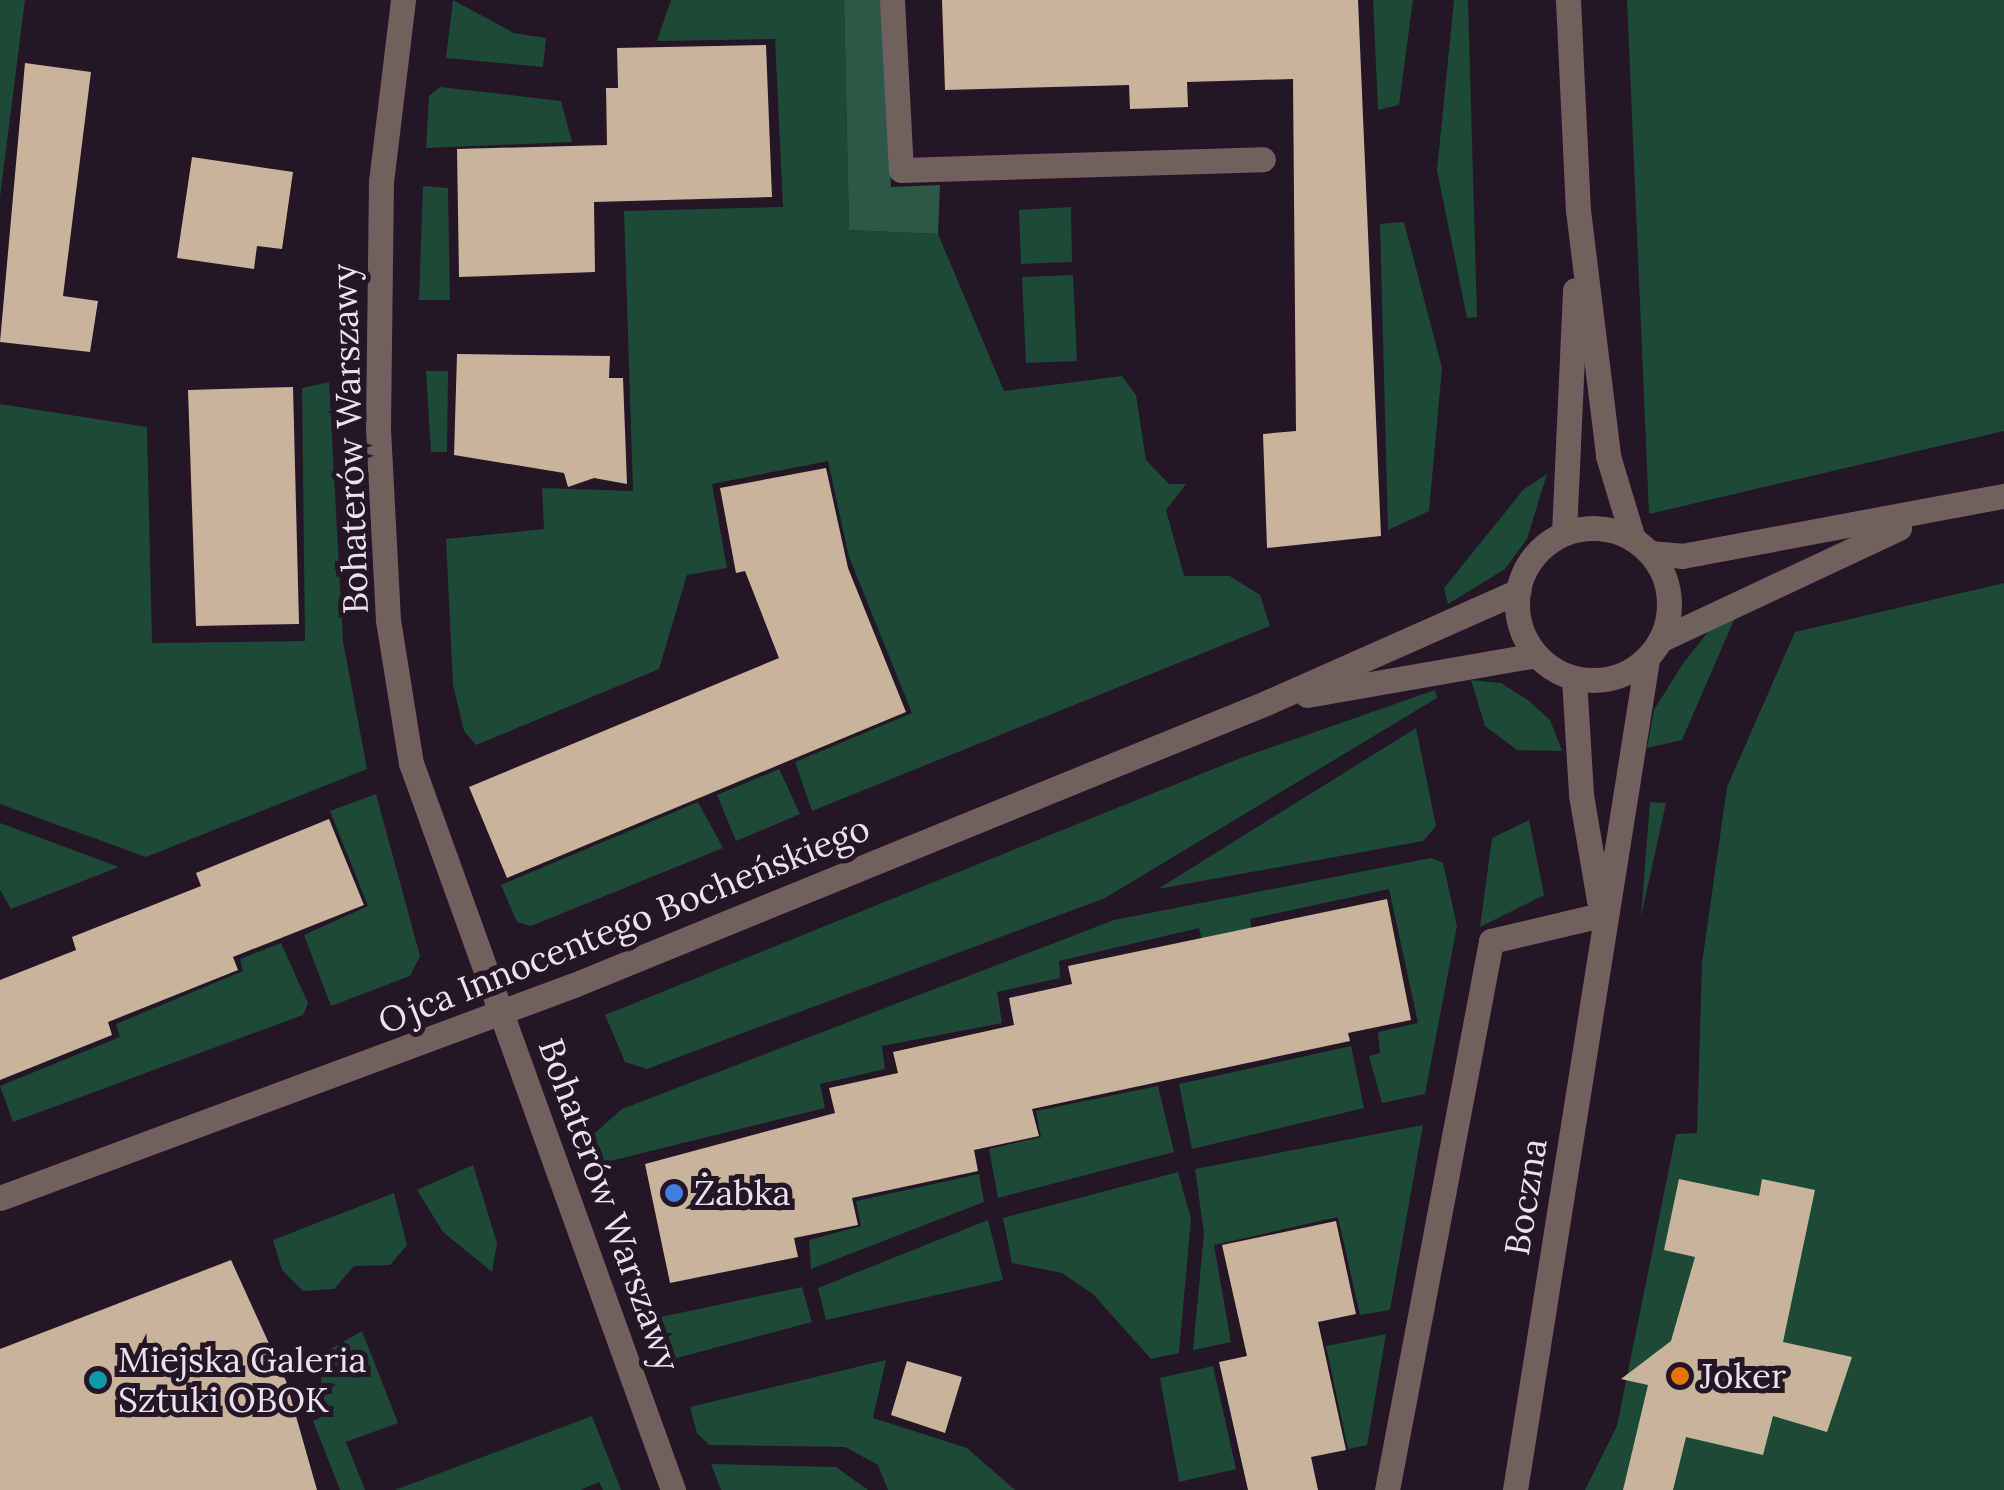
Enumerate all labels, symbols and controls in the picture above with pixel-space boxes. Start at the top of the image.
street label: Bohaterów Warszawy [323,263,377,615]
street label: Ojca Innocentego Bocheńskiego [372,807,876,1043]
street label: Bohaterów Warszawy [529,1033,689,1377]
street label: Boczna [1496,1136,1556,1258]
place label: Żabka [694,1172,791,1214]
marker: Żabka [663,1182,685,1204]
place label: Miejska Galeria Sztuki OBOK [118,1339,367,1421]
place label: Joker [1700,1355,1786,1397]
marker: Joker [1669,1365,1691,1387]
marker: Miejska Galeria Sztuki OBOK [87,1369,109,1391]

